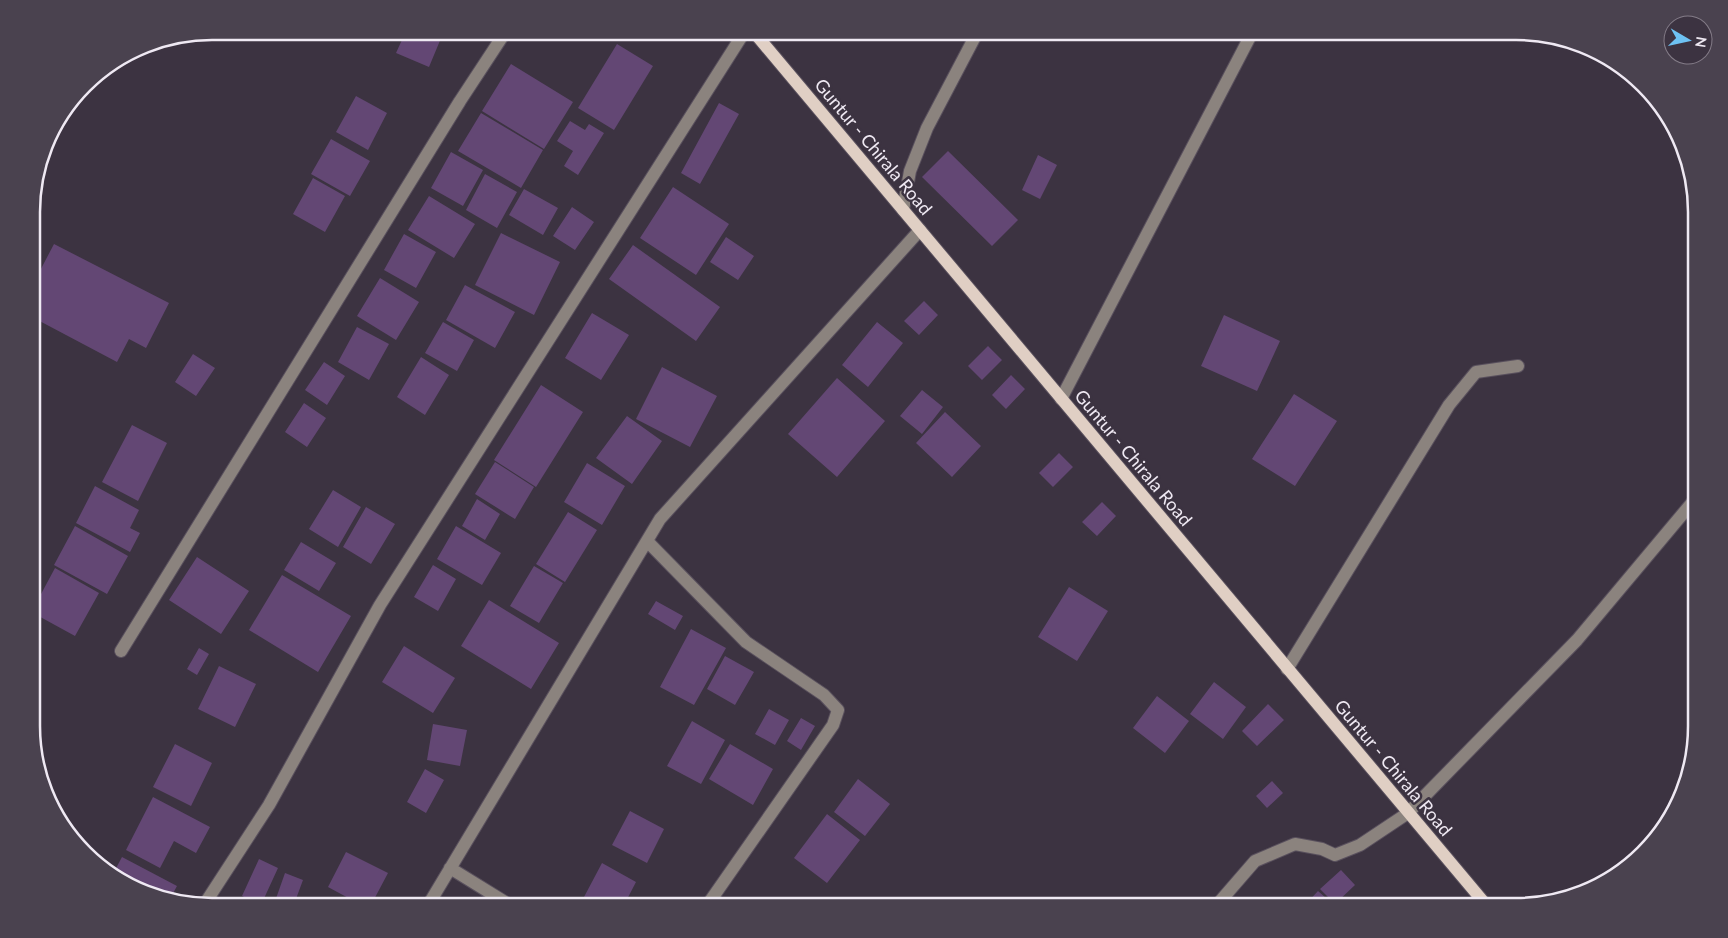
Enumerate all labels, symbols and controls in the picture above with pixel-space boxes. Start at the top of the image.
north arrow [1663,15,1713,65]
text: N [1692,35,1711,49]
street label: Guntur - Chirala Road [810,74,937,219]
street label: Guntur - Chirala Road [1070,385,1197,530]
street label: Guntur - Chirala Road [1330,695,1457,840]

